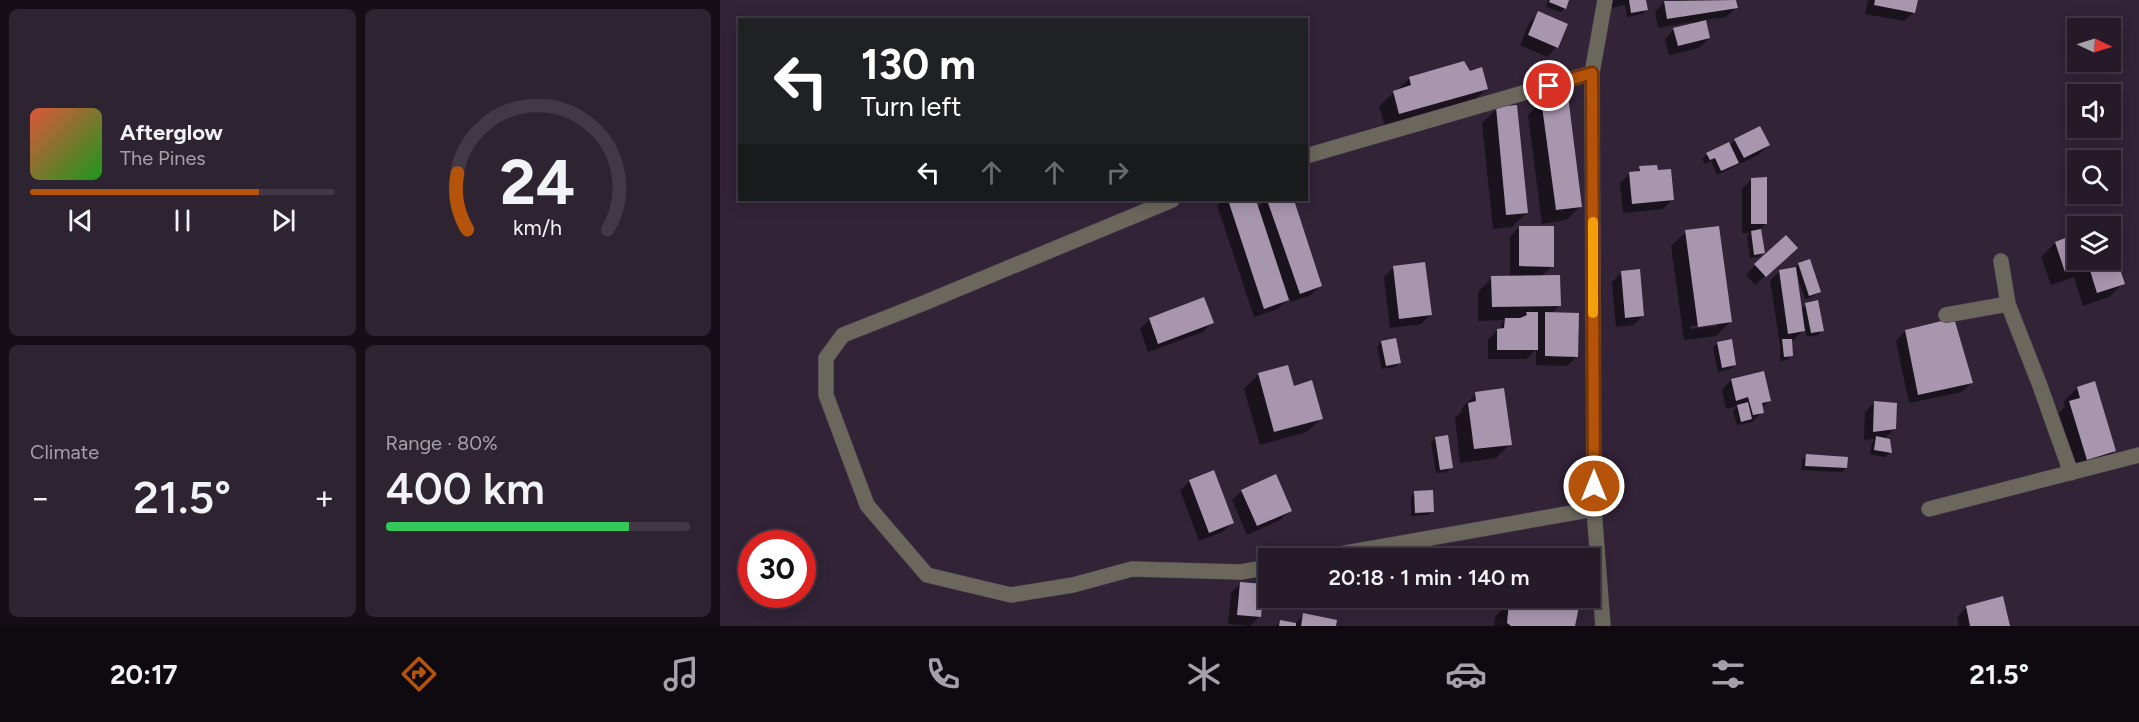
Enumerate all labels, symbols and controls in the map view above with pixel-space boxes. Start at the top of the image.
north arrow [2067,18,2121,72]
map controls [2067,18,2121,270]
text: 130 m [861,39,976,90]
icon: left [762,42,840,120]
pin [1523,60,1574,111]
icon: arrive [1532,69,1565,102]
button: sound [2067,84,2121,138]
text: Turn left [861,90,961,123]
text: Afterglow [120,119,223,146]
text: 24 [500,145,576,220]
text: The Pines [120,146,206,170]
button: search [2067,150,2121,204]
icon: left [912,156,945,189]
icon: ahead [975,156,1008,189]
icon: ahead [1038,156,1071,189]
icon: right [1101,156,1134,189]
icon: previous [64,204,97,237]
icon: pause [166,204,199,237]
icon: next [267,204,300,237]
text: km/h [513,215,562,240]
button: layers [2067,216,2121,270]
text: Range · 80% [386,431,498,455]
text: Climate [30,440,99,464]
position arrow [1562,454,1626,518]
text: 400 km [386,461,545,515]
text: 21.5° [133,470,231,524]
text: − [30,478,51,517]
text: + [314,478,335,517]
speed limit sign: 30 [738,530,816,608]
text: 20:18 · 1 min · 140 m [1328,564,1530,591]
icon: directions [398,653,440,695]
icon: music [660,653,702,695]
icon: phone [922,653,964,695]
icon: climate [1183,653,1225,695]
icon: car [1445,653,1487,695]
icon: filters [1707,653,1749,695]
text: 20:17 [110,658,178,691]
text: 21.5° [1969,658,2029,691]

